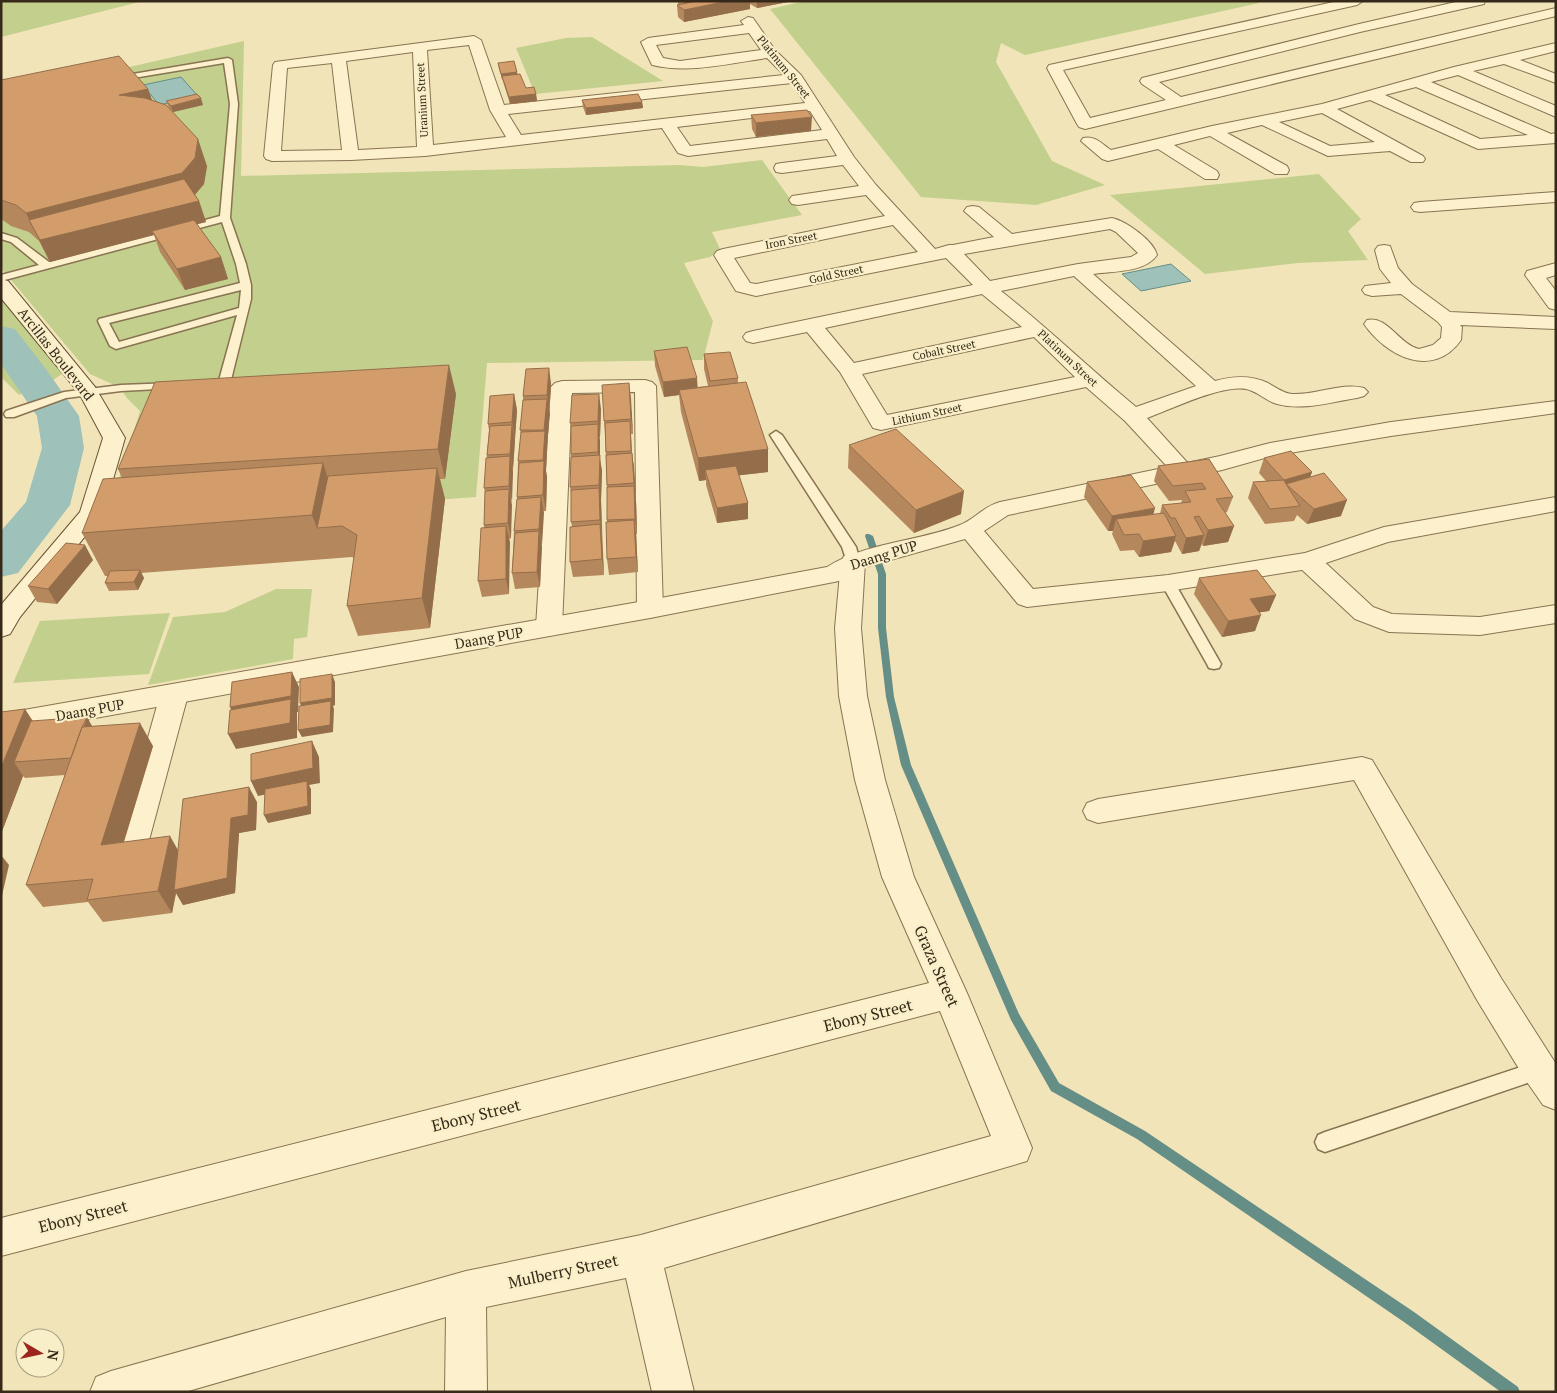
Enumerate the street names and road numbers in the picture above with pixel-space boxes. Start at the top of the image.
street label: Platinum Street [754,33,814,101]
street label: Uranium Street [413,62,431,138]
street label: Iron Street [764,228,818,252]
street label: Gold Street [808,261,864,287]
street label: Arcillas Boulevard [14,303,99,404]
street label: Platinum Street [1035,327,1101,389]
street label: Cobalt Street [911,337,977,363]
street label: Lithium Street [891,400,963,428]
street label: Daang PUP [848,535,920,574]
street label: Daang PUP [453,622,525,653]
street label: Daang PUP [54,694,126,725]
street label: Graza Street [909,921,965,1011]
street label: Ebony Street [821,993,915,1037]
street label: Ebony Street [429,1093,523,1137]
street label: Ebony Street [36,1194,130,1238]
street label: Mulberry Street [506,1249,620,1293]

